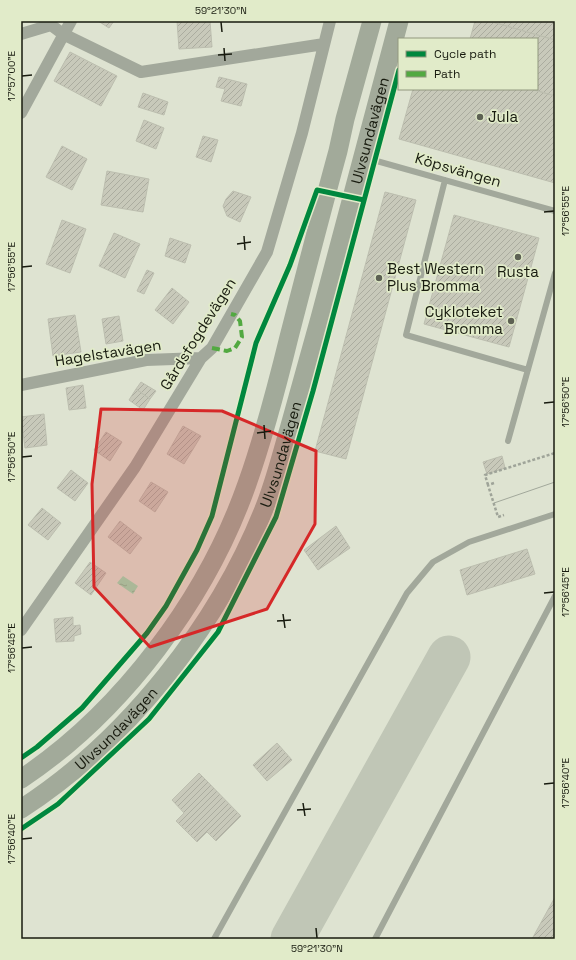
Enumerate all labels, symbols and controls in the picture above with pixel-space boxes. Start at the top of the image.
text: 59°21'30"N [195,4,247,17]
legend [398,38,538,90]
text: Cycle path [434,46,496,62]
text: 17°57'00"E [5,50,18,101]
text: Path [434,66,460,82]
street label: Ulvsundavägen [346,75,393,186]
place label: Jula [488,107,518,126]
marker: Jula [475,112,485,122]
street label: Köpsvängen [413,148,503,191]
text: 17°56'55"E [559,186,572,236]
text: 17°56'55"E [5,242,18,292]
marker: Rusta [513,252,523,262]
place label: Best Western Plus Bromma [387,259,484,295]
place label: Rusta [497,262,539,281]
marker: Best Western Plus Bromma [374,273,384,283]
street label: Gårdsfogdevägen [155,274,240,393]
place label: Cykloteket Bromma [425,302,503,338]
marker: Cykloteket Bromma [506,316,516,326]
street label: Hagelstavägen [53,335,162,370]
text: 17°56'50"E [559,376,572,427]
street label: Ulvsundavägen [256,399,305,510]
text: 17°56'50"E [5,431,18,482]
text: 17°56'45"E [559,567,572,617]
text: 17°56'45"E [5,623,18,673]
street label: Ulvsundavägen [71,683,161,774]
text: 17°56'40"E [559,757,572,808]
text: 17°56'40"E [5,813,18,864]
text: 59°21'30"N [291,942,343,955]

